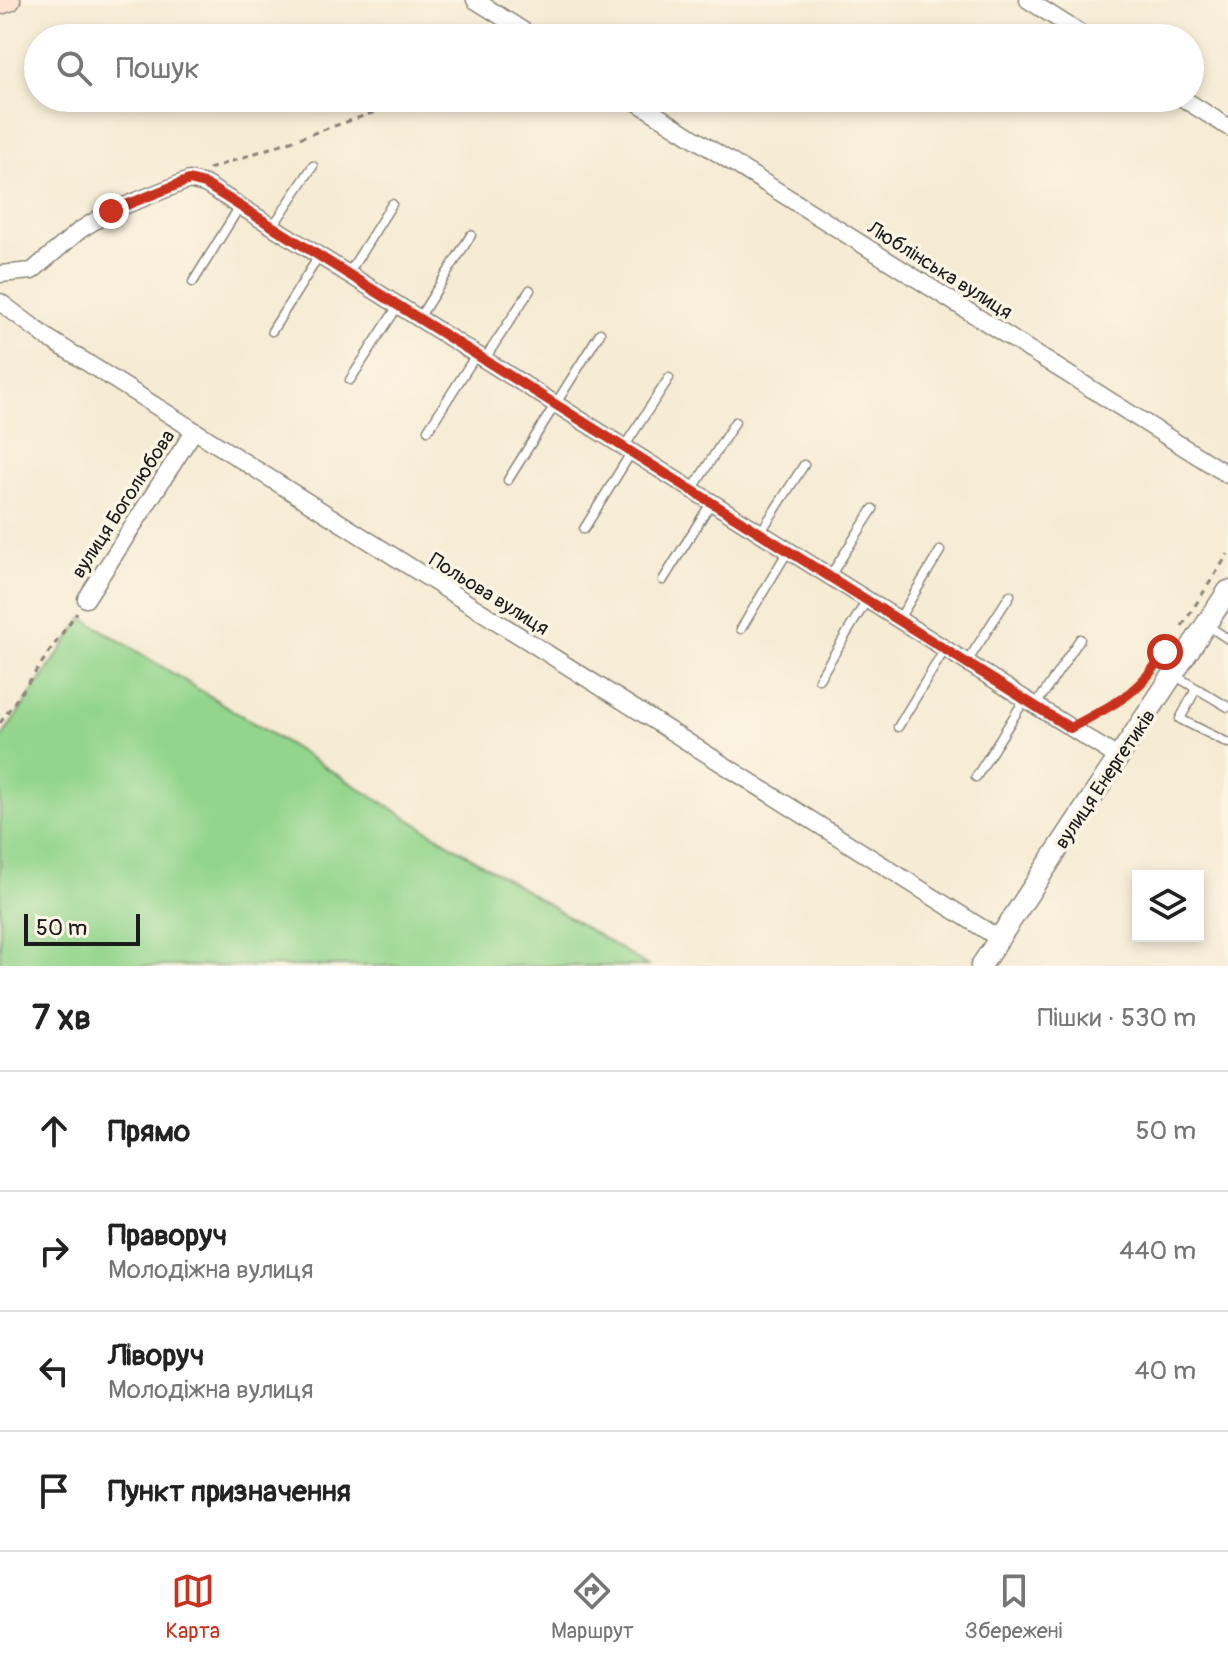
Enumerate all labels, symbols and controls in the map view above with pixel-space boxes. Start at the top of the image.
search box [24,24,1204,112]
icon: search [52,46,96,90]
text: Пошук [116,50,200,87]
route end [93,193,129,229]
street label: Люблінська вулиця [862,215,1017,325]
street label: вулиця Боголюбова [66,425,180,583]
street label: Польова вулиця [425,547,553,641]
route start [1147,634,1183,670]
street label: вулиця Енергетиків [1049,704,1161,854]
map controls [1132,870,1204,942]
button: layers [1132,870,1204,942]
scale bar [24,910,140,946]
text: 50 m [36,914,87,942]
text: 7 хв [32,997,91,1040]
text: Пішки · 530 m [1038,1002,1196,1034]
icon: ahead [32,1109,76,1153]
text: Прямо [108,1113,190,1150]
text: 50 m [1135,1115,1196,1147]
text: Праворуч [108,1217,227,1254]
icon: right [32,1229,76,1273]
text: 440 m [1119,1235,1196,1267]
text: Молодіжна вулиця [108,1254,314,1286]
text: Ліворуч [108,1337,204,1374]
icon: left [32,1349,76,1393]
text: 40 m [1134,1355,1196,1387]
text: Молодіжна вулиця [108,1374,314,1406]
icon: arrive [32,1469,76,1513]
text: Пункт призначення [108,1473,351,1510]
tab: Карта [165,1569,220,1645]
tab: Маршрут [551,1569,634,1645]
tab: Збережені [965,1569,1062,1645]

